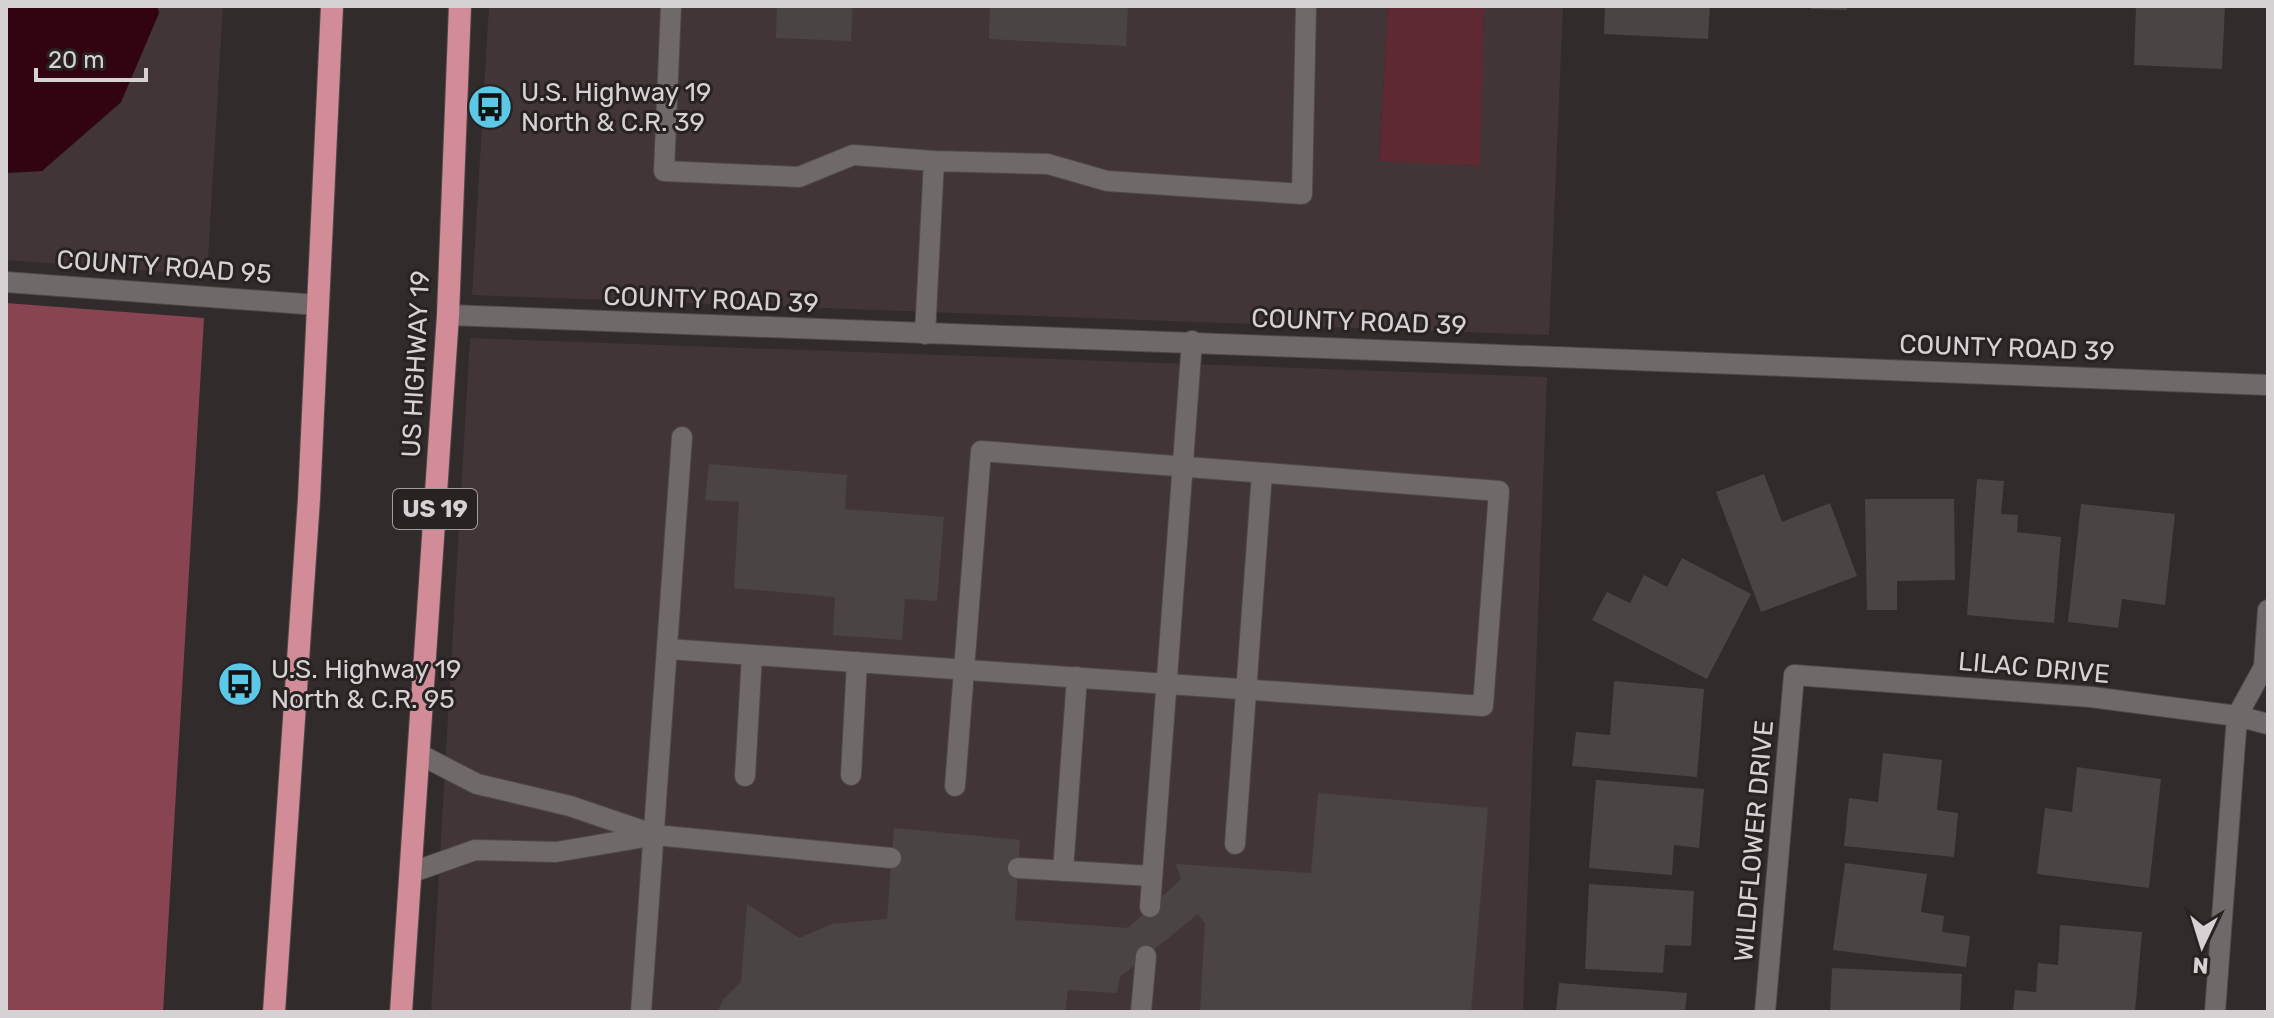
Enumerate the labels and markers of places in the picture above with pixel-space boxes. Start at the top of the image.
place label: U.S. Highway 19 North & C.R. 39 [521,77,711,138]
bus stop icon: U.S. Highway 19 North & C.R. 39 [466,83,514,131]
place label: U.S. Highway 19 North & C.R. 95 [271,654,461,715]
bus stop icon: U.S. Highway 19 North & C.R. 95 [216,660,264,708]

